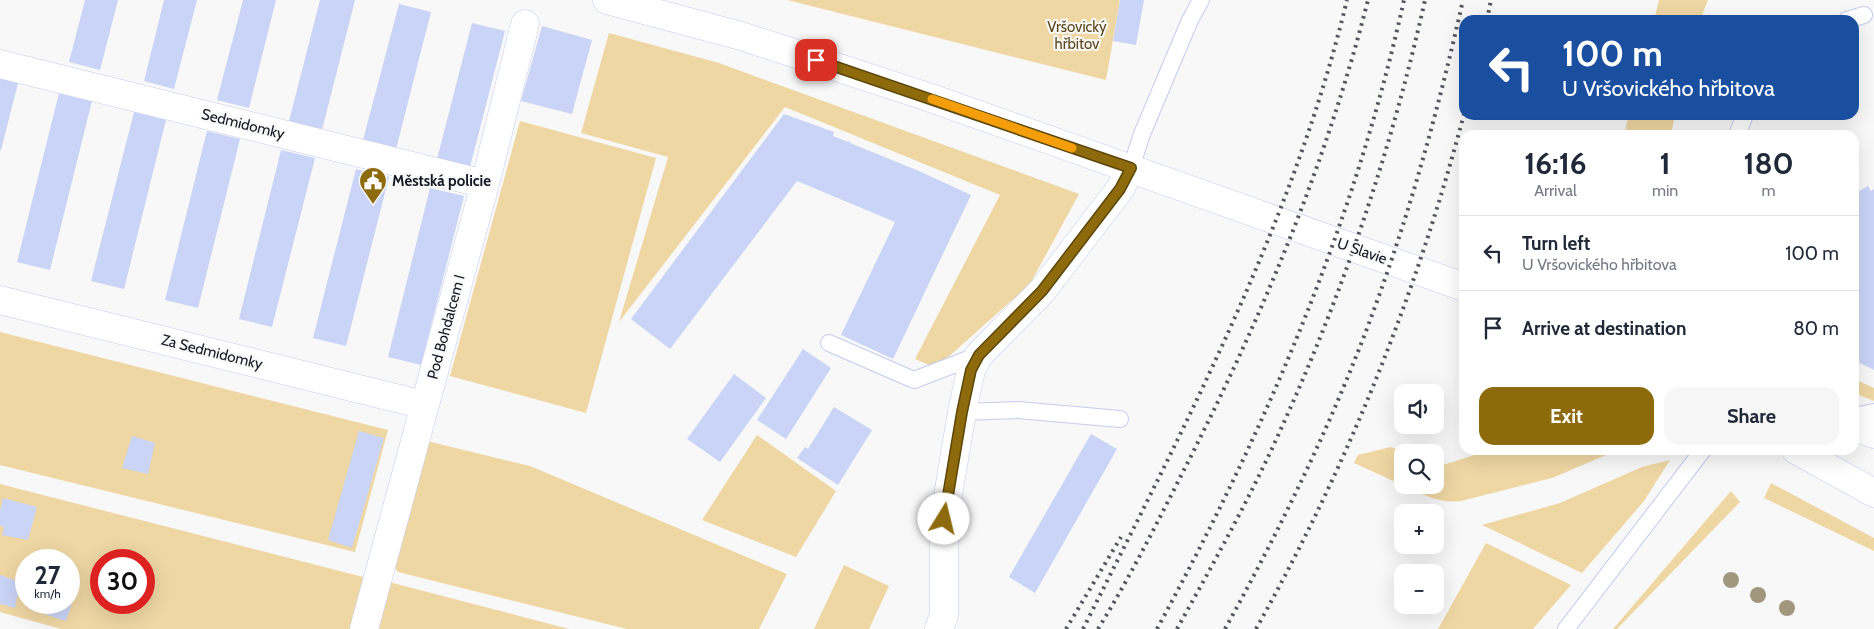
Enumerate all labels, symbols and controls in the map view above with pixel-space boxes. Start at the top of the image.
park label: Vršovický hřbitov [1047,18,1107,53]
text: 100 m [1562,32,1663,75]
icon: left [1479,35,1544,100]
pin [795,39,837,81]
icon: arrive [802,46,830,74]
text: U Vršovického hřbitova [1562,75,1775,102]
street label: Sedmidomky [200,105,287,143]
text: 16:16 [1524,145,1587,182]
text: 1 [1660,145,1671,182]
text: 180 [1743,145,1794,182]
public building icon: Městská policie [358,166,388,205]
place label: Městská policie [392,172,491,190]
text: Arrival [1534,181,1577,200]
text: min [1652,181,1678,200]
text: m [1762,181,1776,200]
text: Turn left [1522,232,1590,255]
street label: U Slavie [1335,234,1390,268]
icon: left [1479,239,1507,267]
text: 100 m [1785,242,1839,265]
text: U Vršovického hřbitova [1522,255,1677,274]
street label: Pod Bohdalcem I [423,273,469,381]
icon: arrive [1479,314,1507,342]
text: Arrive at destination [1522,317,1686,340]
text: 80 m [1793,317,1839,340]
street label: Za Sedmidomky [159,331,265,373]
map controls [1394,384,1444,614]
button: sound [1394,384,1444,434]
button: Exit [1479,387,1654,445]
button: Share [1664,387,1839,445]
button: search [1394,444,1444,494]
position arrow [917,492,969,544]
button: + [1394,504,1444,554]
speed limit sign: 30 [90,549,155,614]
text: 27 [35,560,60,590]
button: − [1394,564,1444,614]
text: km/h [34,586,61,601]

